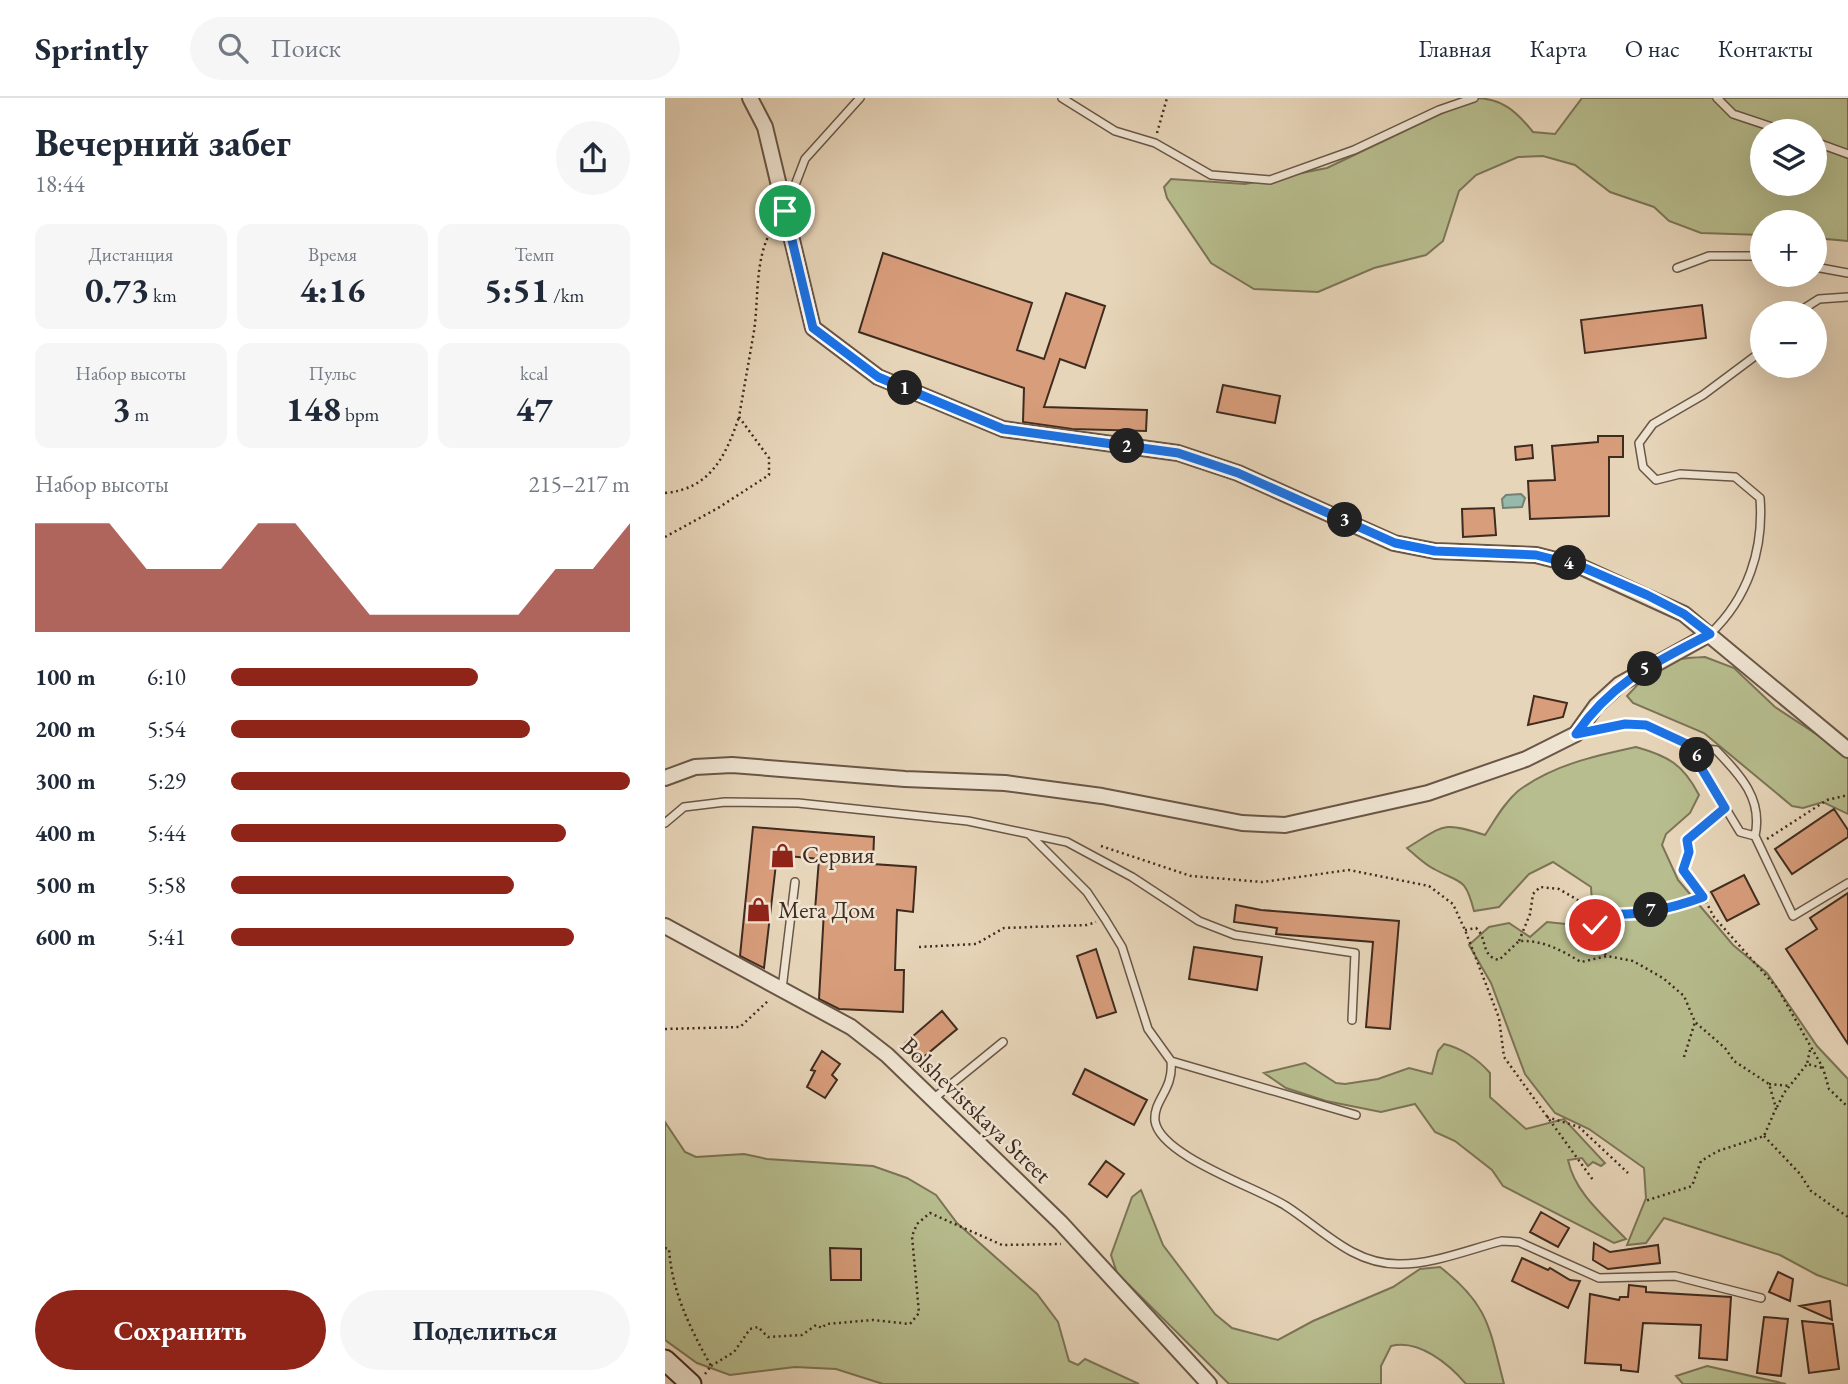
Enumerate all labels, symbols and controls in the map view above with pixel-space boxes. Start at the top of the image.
search box [190,17,680,80]
text: Sprintly [35,27,148,70]
icon: search [214,29,252,67]
text: Поиск [270,31,341,65]
text: Главная [1418,33,1492,64]
text: Карта [1530,33,1587,64]
text: О нас [1625,33,1680,64]
text: Контакты [1718,33,1813,64]
text: Вечерний забег [35,118,291,167]
map controls [1750,119,1827,378]
button: layers [1750,119,1827,196]
button: share [556,121,630,195]
text: 18:44 [35,169,85,199]
pin [755,181,815,241]
icon: arrive [766,192,804,230]
button: + [1750,210,1827,287]
text: Дистанция [88,242,173,267]
text: Время [308,242,357,267]
text: Темп [514,242,554,267]
text: 0.73 [85,267,149,312]
text: 4:16 [300,267,365,312]
text: 5:51 [484,267,549,312]
text: km [149,283,177,308]
text: /km [549,283,584,308]
button: − [1750,301,1827,378]
text: Набор высоты [76,361,186,386]
text: Пульс [308,361,357,386]
text: kcal [520,361,548,386]
pin: 1 [887,370,923,406]
text: 1 [899,375,910,400]
text: 3 [112,386,131,431]
text: 148 [286,386,341,431]
text: 47 [516,386,553,431]
text: m [131,402,149,427]
text: bpm [341,402,379,427]
pin: 2 [1109,428,1145,464]
text: 2 [1121,433,1132,458]
text: Набор высоты [35,469,169,499]
text: 215–217 m [529,469,630,499]
pin: 3 [1327,502,1363,538]
text: 3 [1339,507,1350,532]
pin: 4 [1551,546,1587,580]
text: 4 [1563,550,1574,575]
pin: 5 [1627,652,1663,686]
text: 5 [1639,656,1650,681]
text: 100 m [35,662,96,692]
text: 6:10 [147,662,186,692]
text: 200 m [35,714,96,744]
text: 5:54 [147,714,186,744]
pin: 6 [1679,738,1715,772]
text: 6 [1691,742,1702,767]
text: 300 m [35,766,96,796]
text: 5:29 [147,766,186,796]
text: 400 m [35,818,96,848]
text: 5:44 [147,818,186,848]
place label: Сервия [802,839,875,870]
shop icon: Сервия [768,841,796,869]
text: 500 m [35,870,96,900]
text: 5:58 [147,870,186,900]
pin: 7 [1633,892,1669,928]
place label: Мега Дом [778,894,875,925]
pin [1565,895,1625,955]
shop icon: Мега Дом [744,896,772,924]
text: 7 [1645,897,1656,922]
icon: check [1576,906,1614,944]
text: 600 m [35,922,96,952]
text: 5:41 [147,922,186,952]
street label: Bolshevistskaya Street [894,1030,1059,1190]
button: Сохранить [35,1290,326,1370]
button: Поделиться [340,1290,630,1370]

